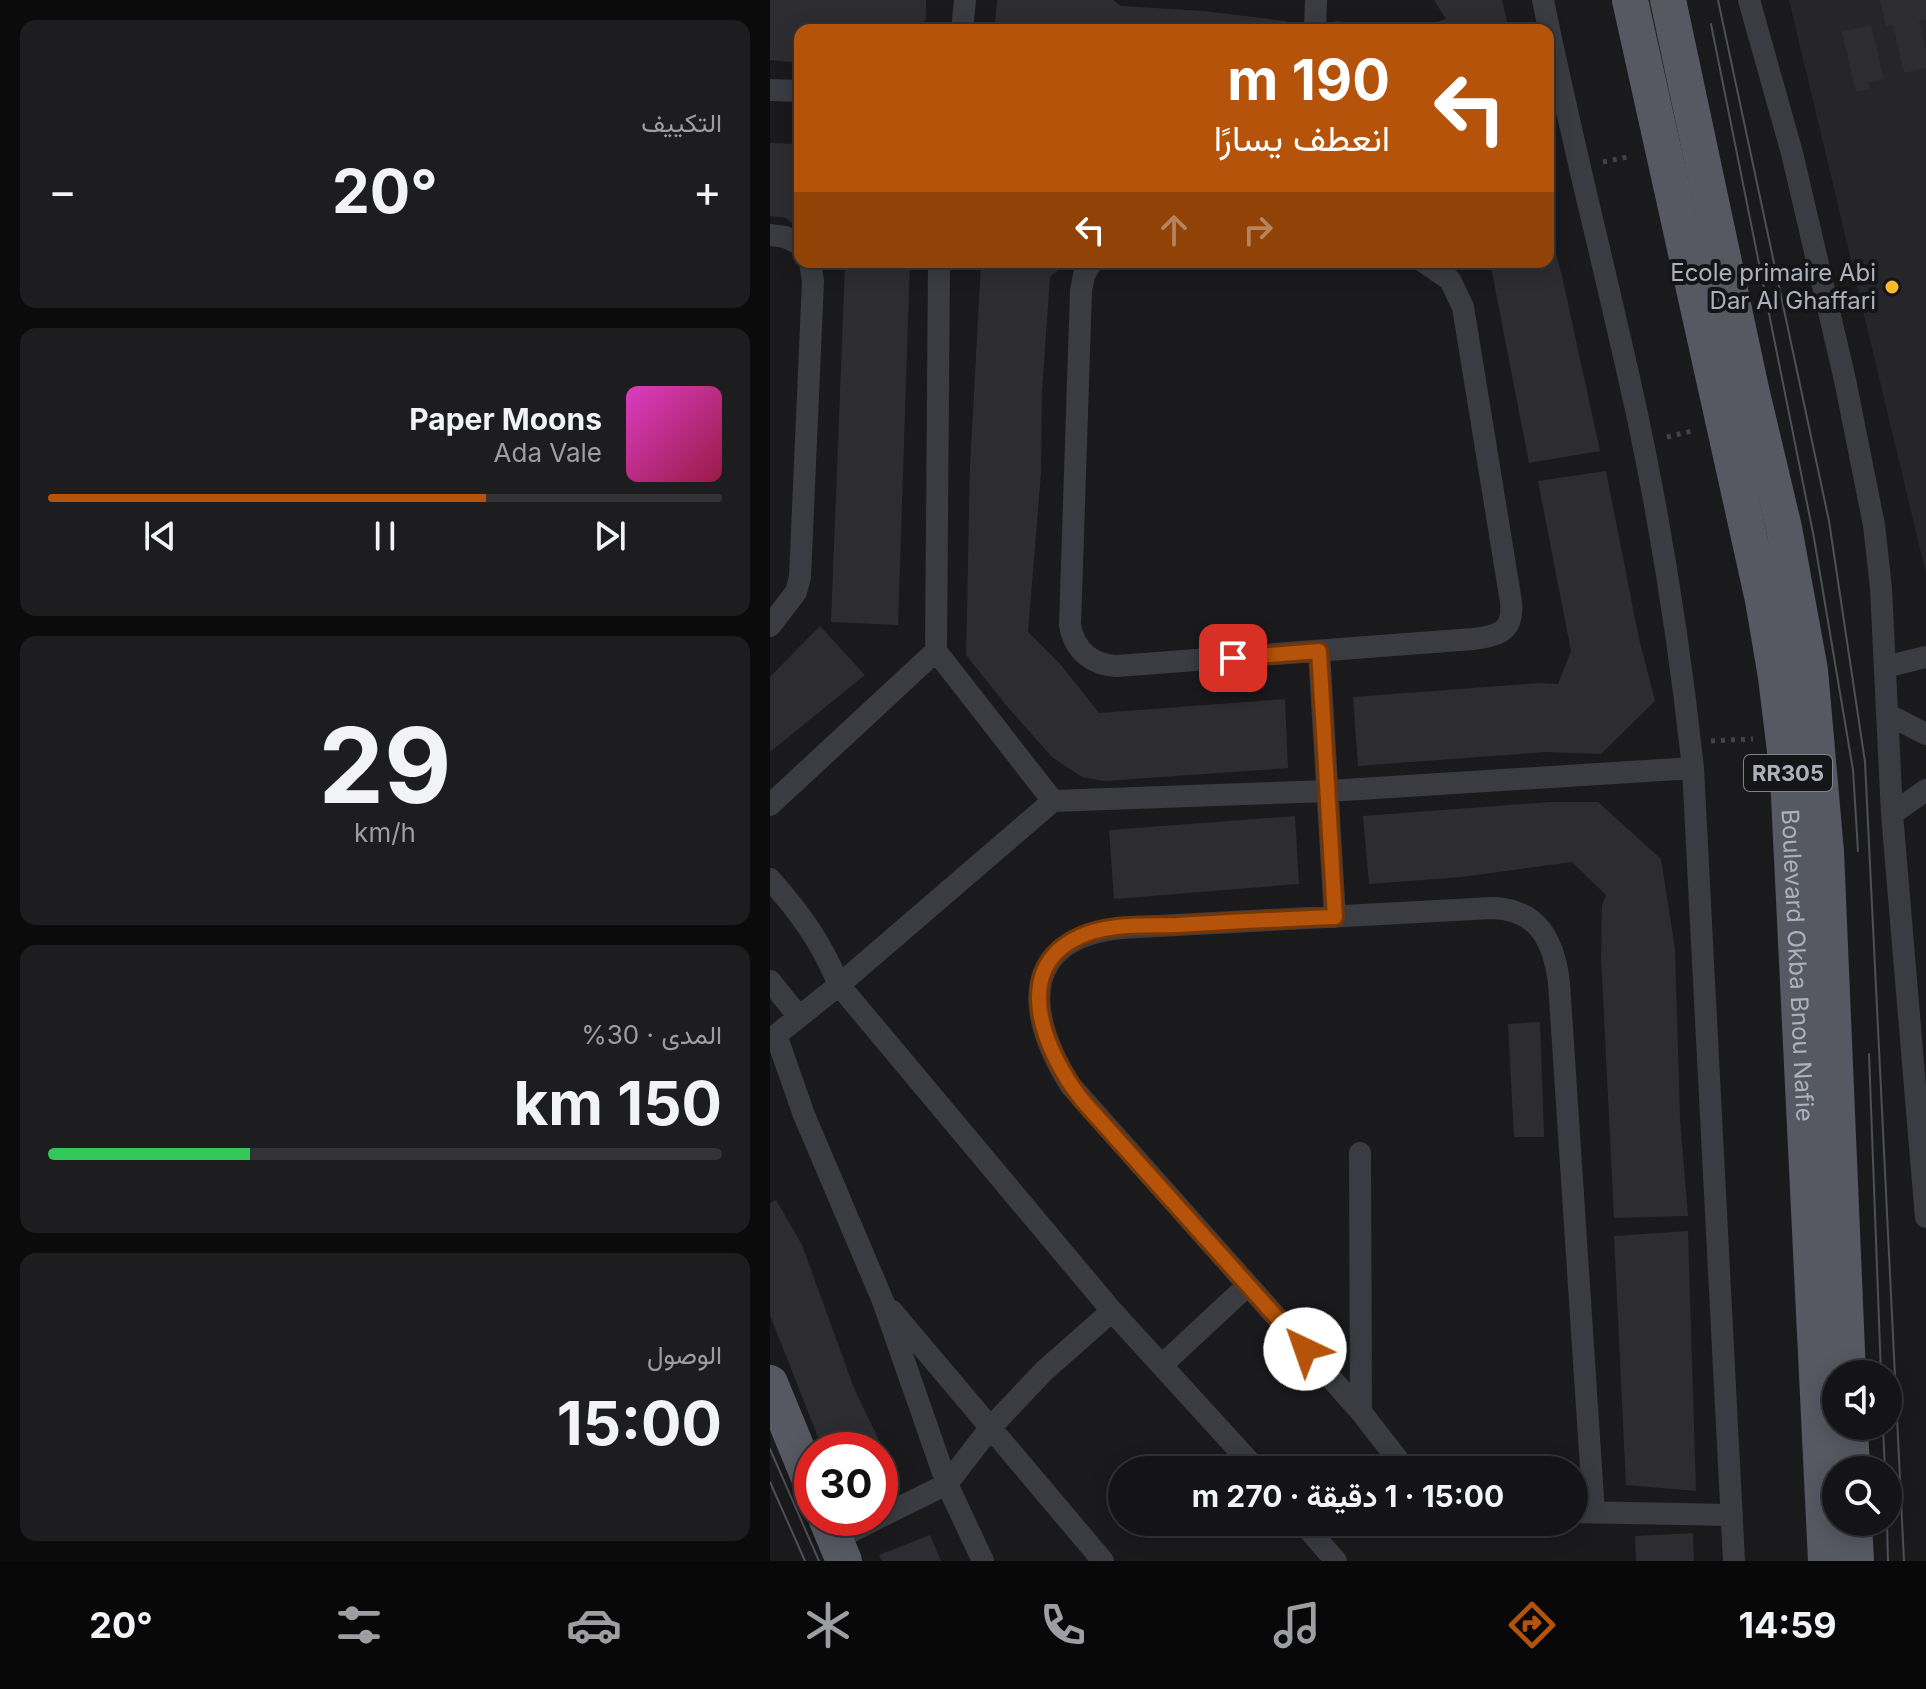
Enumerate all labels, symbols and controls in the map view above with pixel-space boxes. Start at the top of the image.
text: 190 m [1227,46,1390,114]
icon: left [1418,56,1522,160]
text: التكييف [641,107,722,138]
text: انعطف يسارًا [1214,116,1390,160]
text: 20° [332,155,438,227]
text: − [48,164,77,218]
text: + [693,164,722,218]
icon: left [1068,208,1112,252]
icon: ahead [1152,208,1196,252]
icon: right [1236,208,1280,252]
place label: Ecole primaire Abi Dar Al Ghaffari [1670,258,1876,315]
marker: Ecole primaire Abi Dar Al Ghaffari [1883,278,1901,296]
text: Paper Moons [409,401,602,437]
text: Ada Vale [494,437,602,468]
icon: previous [138,514,182,558]
icon: pause [363,514,407,558]
icon: next [588,514,632,558]
pin [1199,624,1267,692]
icon: arrive [1211,636,1255,680]
text: 29 [318,702,452,828]
road number: RR305 [1744,755,1832,791]
street label: Boulevard Okba Bnou Nafie [1776,808,1820,1122]
text: km/h [354,817,416,848]
text: المدى · 30% [581,1019,722,1050]
text: 150 km [514,1067,722,1139]
position arrow [1263,1307,1347,1391]
text: الوصول [647,1339,722,1370]
map controls [1822,1360,1902,1536]
button: sound [1822,1360,1902,1440]
text: 15:00 [557,1387,722,1459]
speed limit sign: 30 [794,1432,898,1536]
button: search [1822,1456,1902,1536]
text: 15:00 · 1 دقيقة · 270 m [1192,1478,1504,1514]
icon: filters [331,1597,387,1653]
icon: car [566,1597,622,1653]
icon: climate [800,1597,856,1653]
icon: phone [1035,1597,1091,1653]
icon: music [1269,1597,1325,1653]
icon: directions [1504,1597,1560,1653]
text: 20° [89,1603,153,1647]
text: 14:59 [1738,1603,1837,1647]

